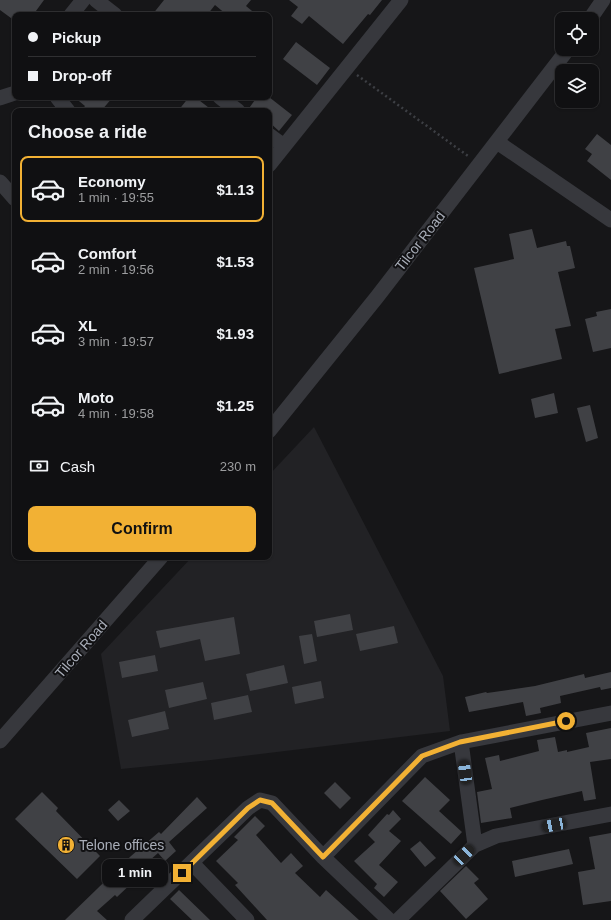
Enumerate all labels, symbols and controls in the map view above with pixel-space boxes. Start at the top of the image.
map controls [555,12,599,108]
button: locate [555,12,599,56]
text: Pickup [52,29,101,46]
button: layers [555,64,599,108]
text: Drop-off [52,67,111,84]
text: Choose a ride [28,122,147,142]
icon: car [30,171,66,207]
text: Economy [78,173,146,190]
text: $1.13 [216,181,254,198]
text: 1 min · 19:55 [78,190,154,205]
street label: Tilcor Road [392,208,448,274]
icon: car [30,243,66,279]
text: Comfort [78,245,136,262]
text: $1.53 [216,253,254,270]
text: 2 min · 19:56 [78,262,154,277]
icon: car [30,315,66,351]
text: XL [78,317,97,334]
text: $1.93 [216,325,254,342]
text: 3 min · 19:57 [78,334,154,349]
icon: car [30,387,66,423]
text: Moto [78,389,114,406]
text: $1.25 [216,397,254,414]
text: 4 min · 19:58 [78,406,154,421]
icon: cash [28,455,50,477]
text: Cash [60,458,95,475]
text: 230 m [220,459,256,474]
button: Confirm [28,506,256,552]
street label: Tilcor Road [52,617,110,681]
route start [557,712,575,730]
car [457,759,473,785]
car [541,817,567,833]
building icon: Telone offices [56,835,76,855]
place label: Telone offices [79,837,164,853]
car [451,842,477,868]
callout: 1 min [102,859,168,887]
route end [173,864,191,882]
text: 1 min [118,865,152,880]

